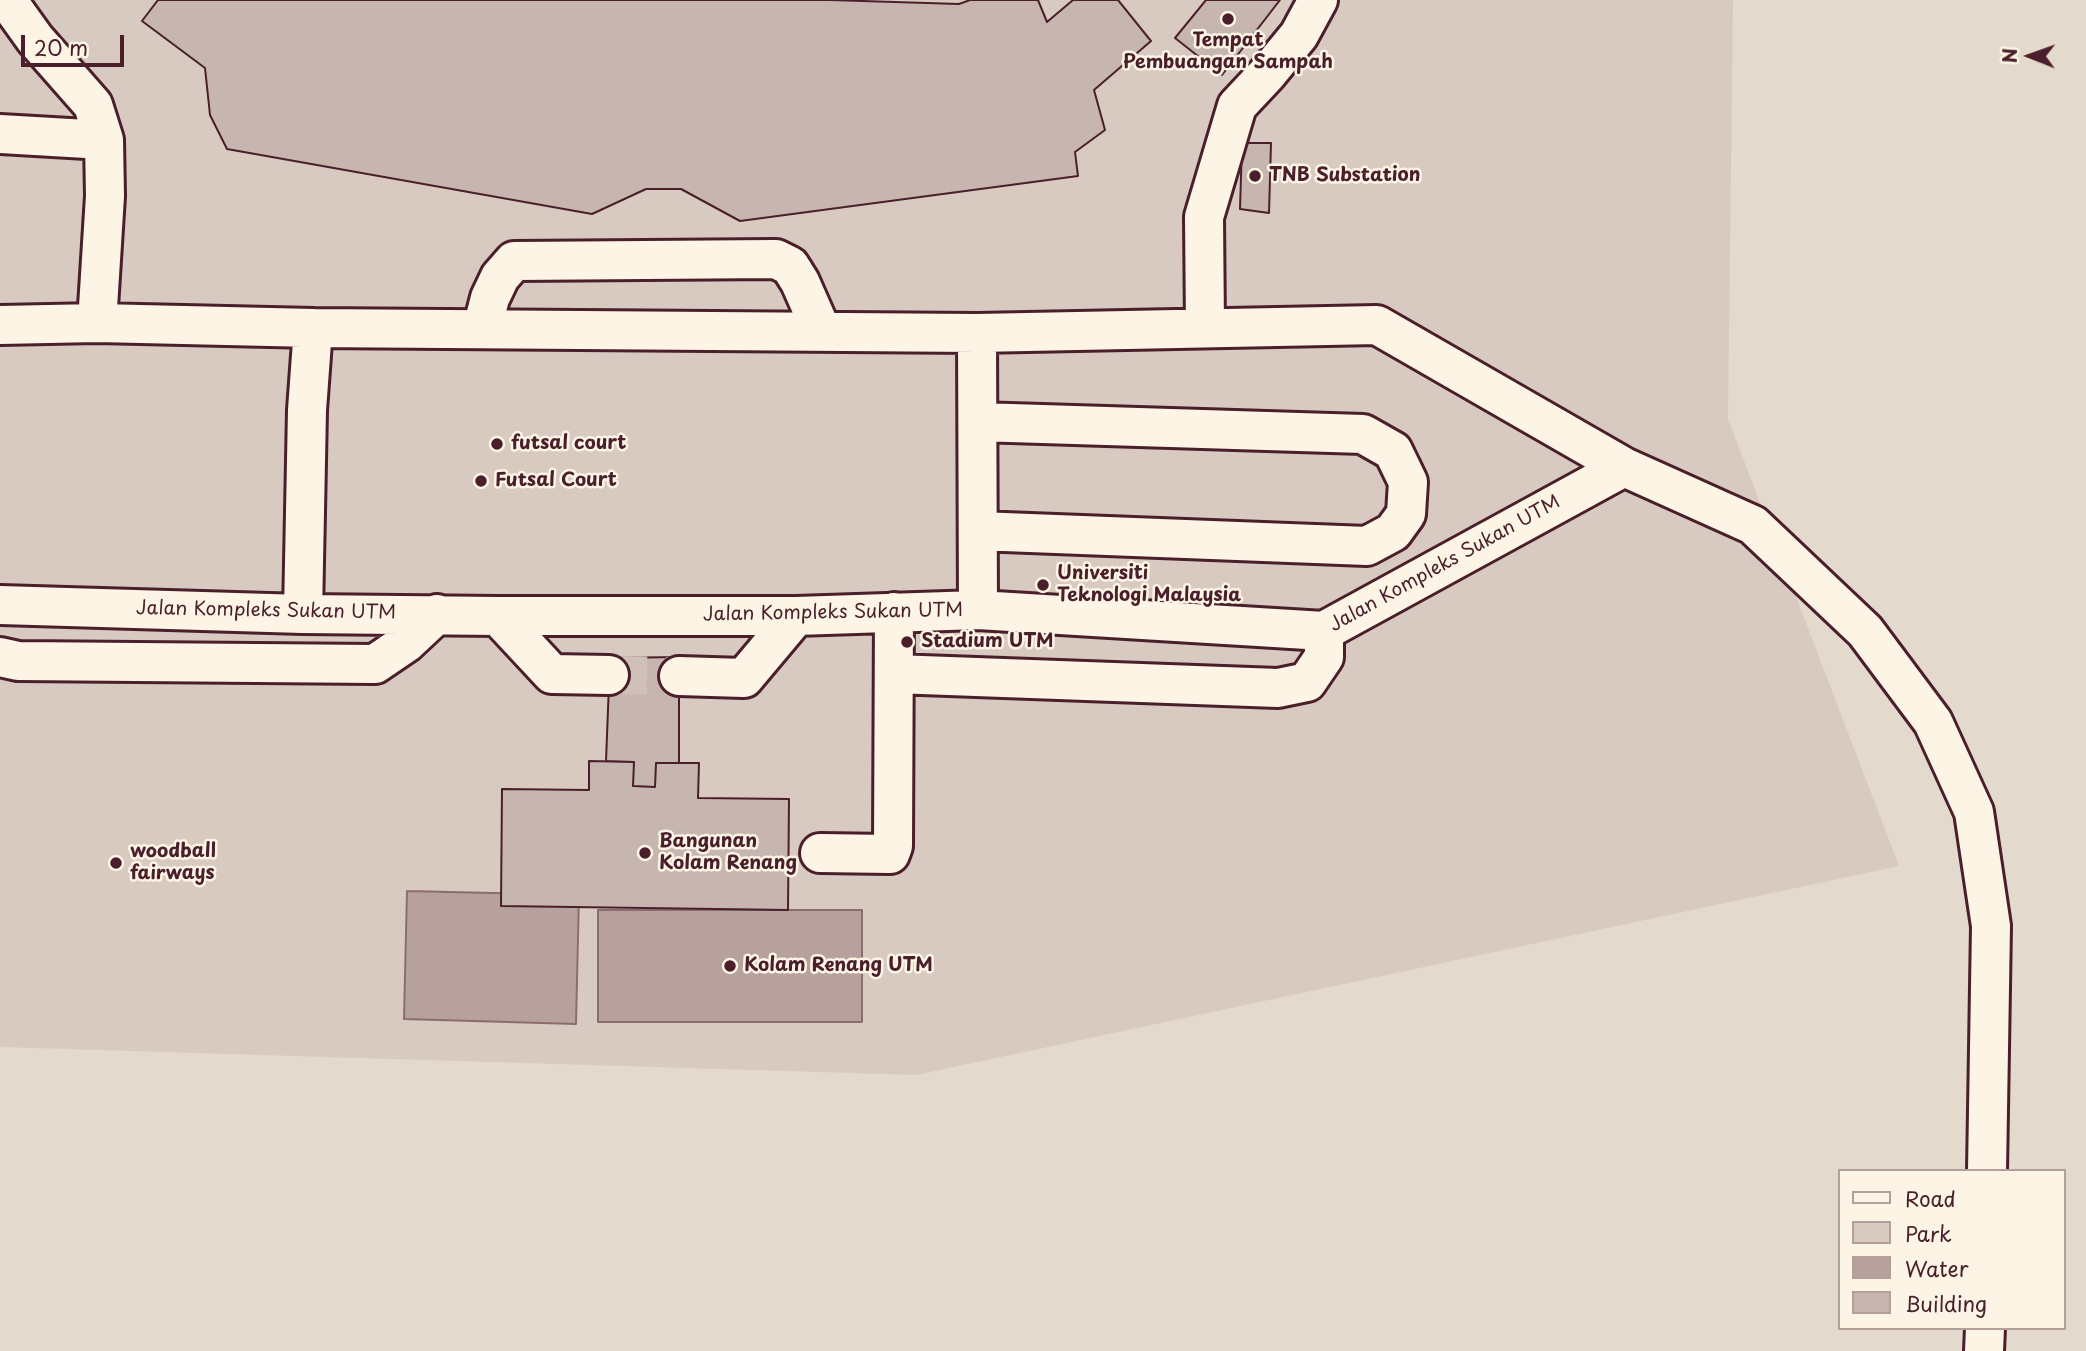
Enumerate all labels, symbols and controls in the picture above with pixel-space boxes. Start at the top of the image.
marker: Tempat Pembuangan Sampah [1220,11,1236,27]
scale bar [24,21,128,65]
north arrow [1995,21,2065,91]
place label: Tempat Pembuangan Sampah [1123,30,1333,74]
text: 20 m [34,31,88,63]
text: N [1995,48,2023,63]
place label: TNB Substation [1269,165,1420,187]
marker: TNB Substation [1247,168,1263,184]
place label: futsal court [511,433,626,455]
marker: futsal court [489,436,505,452]
place label: Futsal Court [495,470,617,492]
marker: Futsal Court [473,473,489,489]
street label: Jalan Kompleks Sukan UTM [1326,491,1564,637]
place label: Universiti Teknologi Malaysia [1057,563,1241,607]
marker: Universiti Teknologi Malaysia [1035,577,1051,593]
street label: Jalan Kompleks Sukan UTM [136,597,396,625]
street label: Jalan Kompleks Sukan UTM [703,599,963,627]
place label: Stadium UTM [921,631,1053,653]
marker: Stadium UTM [899,634,915,650]
place label: Bangunan Kolam Renang [659,831,797,875]
place label: woodball fairways [130,841,216,885]
marker: Bangunan Kolam Renang [637,845,653,861]
marker: woodball fairways [108,855,124,871]
place label: Kolam Renang UTM [744,955,933,977]
marker: Kolam Renang UTM [722,958,738,974]
legend [1838,1169,2065,1330]
text: Road [1905,1182,1956,1214]
text: Park [1905,1217,1952,1249]
text: Water [1905,1252,1968,1284]
text: Building [1905,1287,1987,1319]

